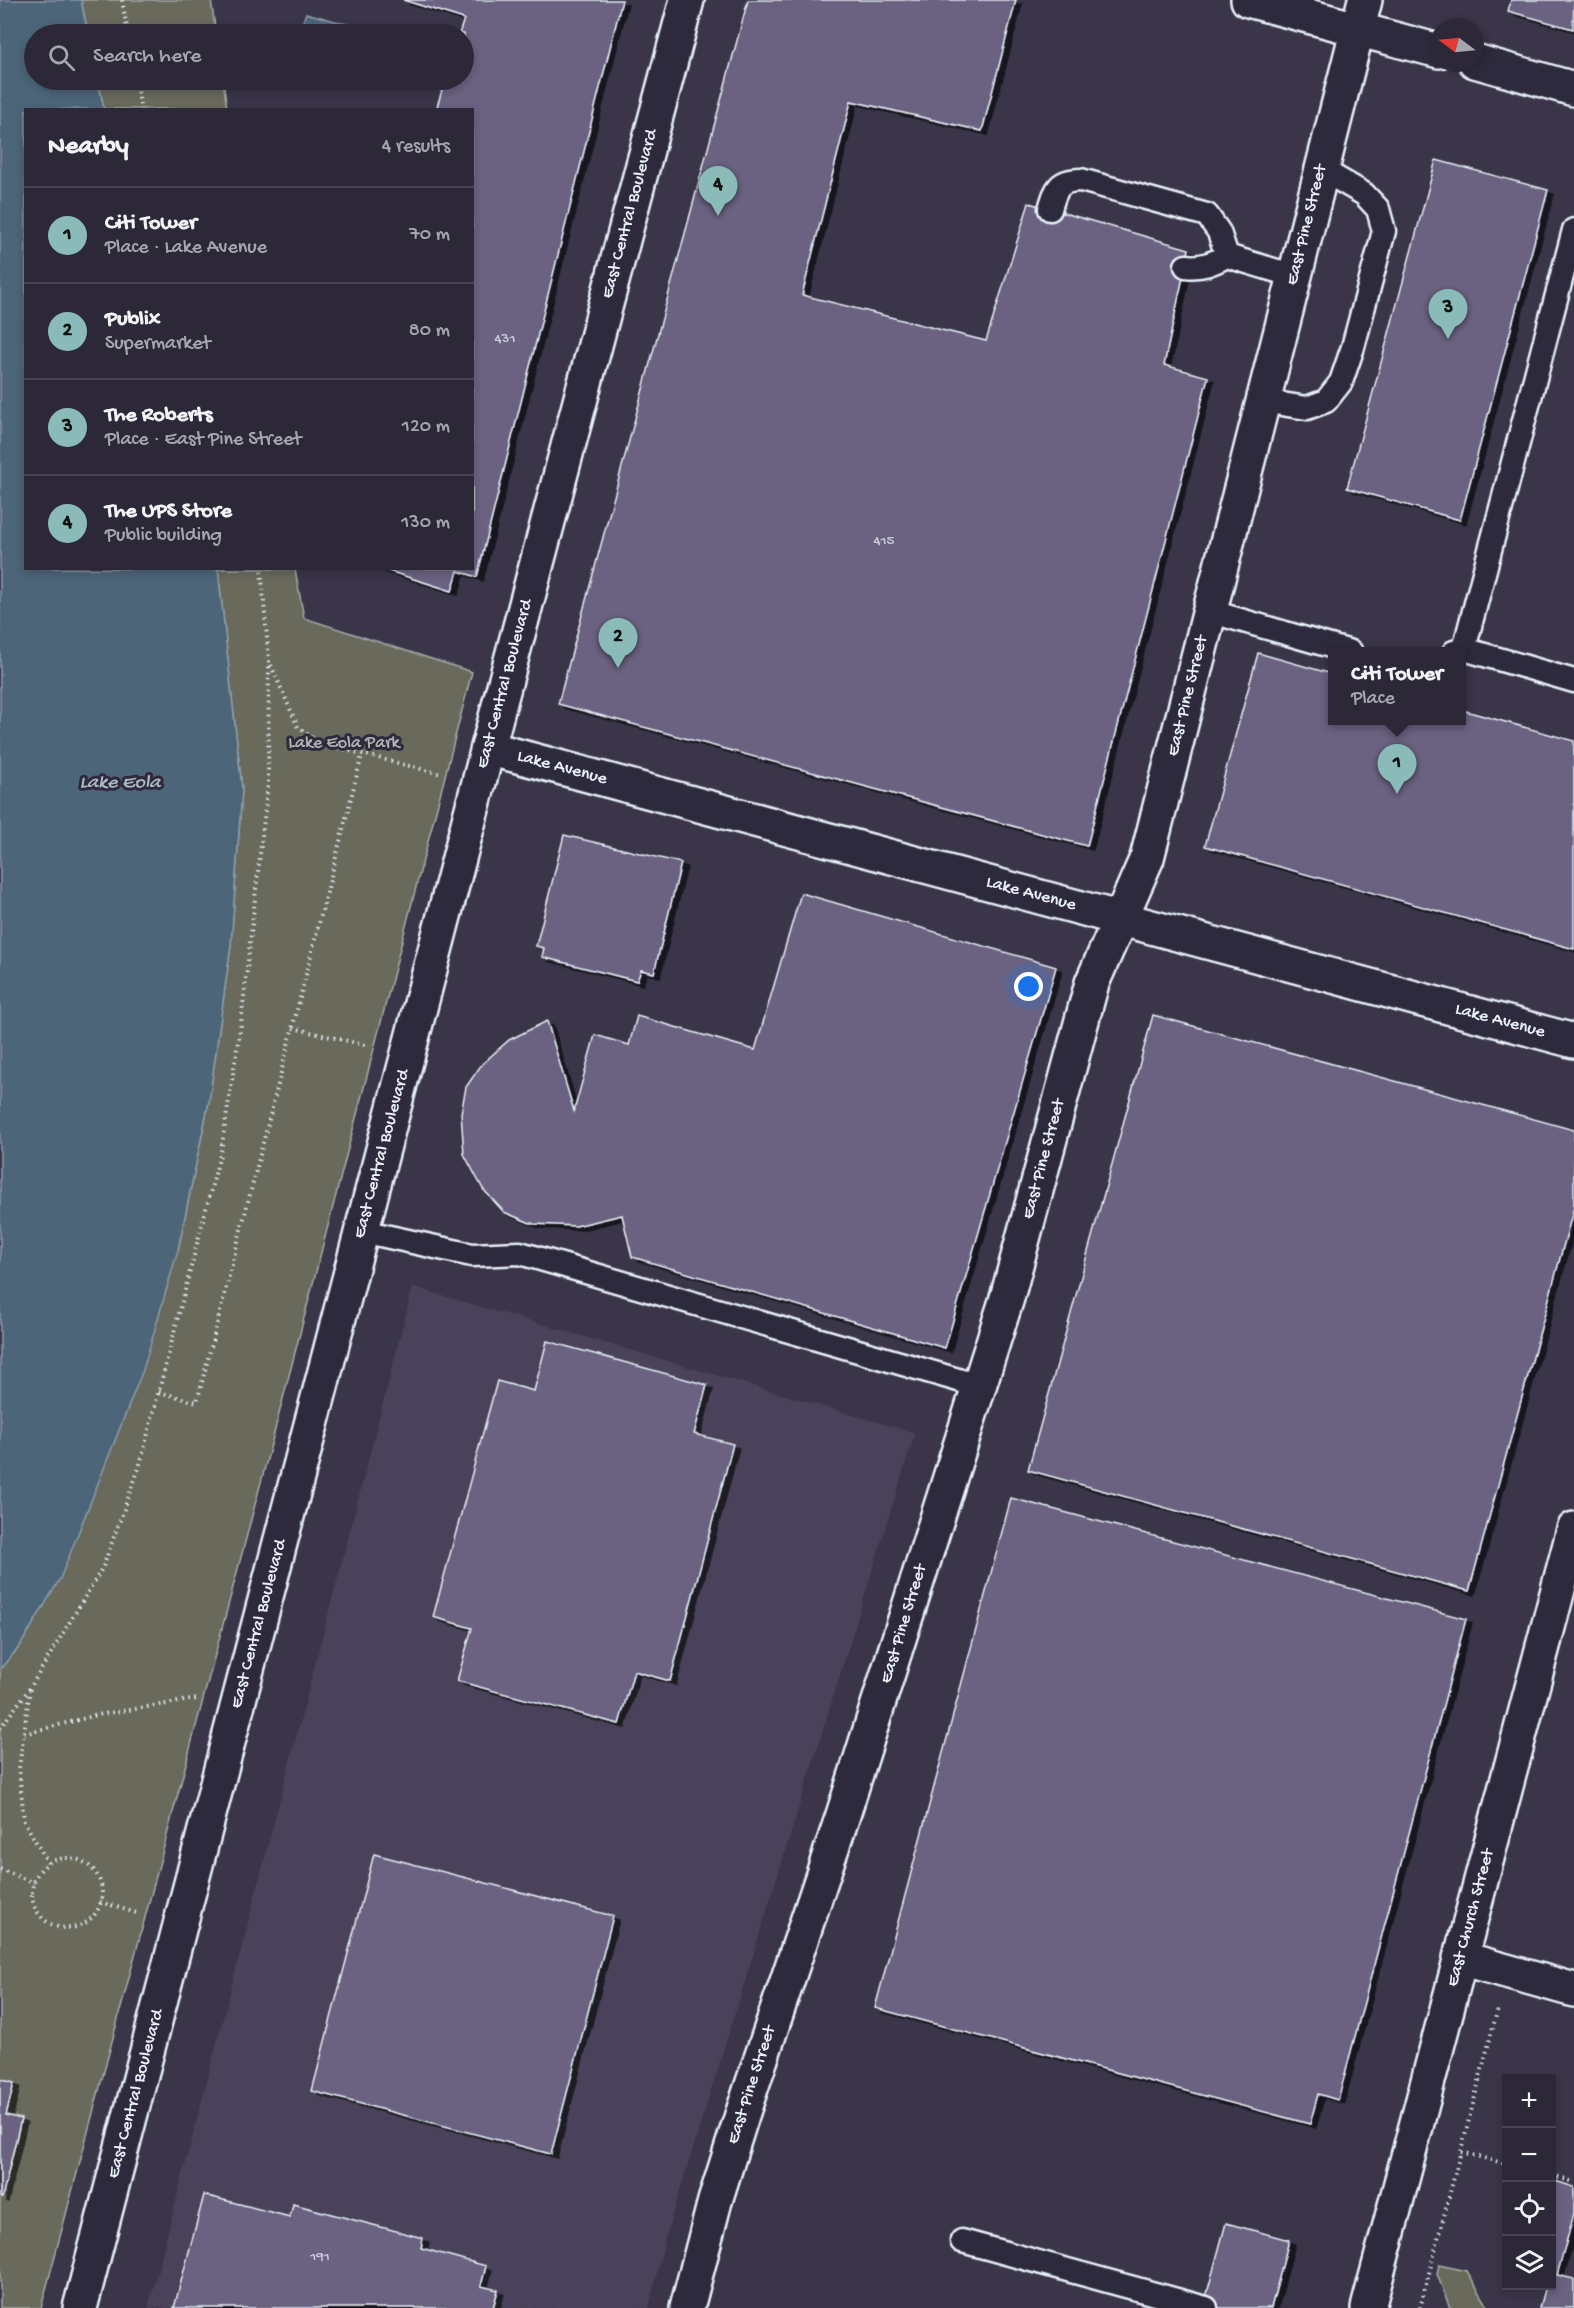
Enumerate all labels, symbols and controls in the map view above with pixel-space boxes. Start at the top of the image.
north arrow [1430,18,1484,72]
search box [24,24,474,90]
icon: search [45,41,78,74]
text: Search here [93,44,201,70]
street label: East Central Boulevard [597,126,663,301]
text: Nearby [48,132,129,163]
text: 4 results [382,136,450,159]
street label: East Pine Street [1282,161,1333,287]
pin: 4 [698,166,738,216]
text: Citi Tower [105,211,197,237]
text: 1 [63,224,72,247]
text: 70 m [409,224,450,247]
text: Place · Lake Avenue [105,237,267,260]
pin: 3 [1428,290,1468,339]
text: Publix [105,307,160,333]
text: 2 [63,320,72,343]
text: 80 m [409,320,450,343]
house number: 431 [495,330,515,348]
text: Supermarket [105,333,211,356]
text: The Roberts [105,403,213,429]
text: 3 [62,416,73,439]
text: 120 m [402,416,450,439]
text: Place · East Pine Street [105,429,302,452]
text: The UPS Store [105,499,232,525]
text: 4 [63,512,72,535]
text: 130 m [401,512,450,535]
text: Public building [105,525,222,548]
house number: 415 [873,532,895,550]
street label: East Central Boulevard [472,596,538,771]
pin: 2 [598,618,638,668]
street label: East Pine Street [1163,632,1214,758]
popup [1328,647,1466,725]
text: Citi Tower [1351,662,1443,688]
text: Place [1351,688,1395,711]
park label: Lake Eola Park [288,733,402,754]
pin: 1 [1378,744,1416,794]
street label: Lake Avenue [515,746,610,790]
water label: Lake Eola [80,772,162,795]
street label: Lake Avenue [984,872,1079,916]
your location [1014,972,1043,1001]
street label: Lake Avenue [1453,999,1548,1043]
street label: East Central Boulevard [349,1066,415,1241]
street label: East Pine Street [1018,1095,1071,1221]
street label: East Central Boulevard [226,1536,292,1711]
street label: East Pine Street [876,1560,933,1686]
street label: East Church Street [1443,1845,1500,1989]
street label: East Central Boulevard [103,2006,169,2181]
street label: East Pine Street [723,2022,782,2147]
map controls [1502,2074,1556,2290]
button: + [1502,2074,1556,2128]
button: − [1502,2128,1556,2182]
button: locate [1502,2182,1556,2236]
button: layers [1502,2236,1556,2290]
house number: 191 [309,2248,330,2266]

